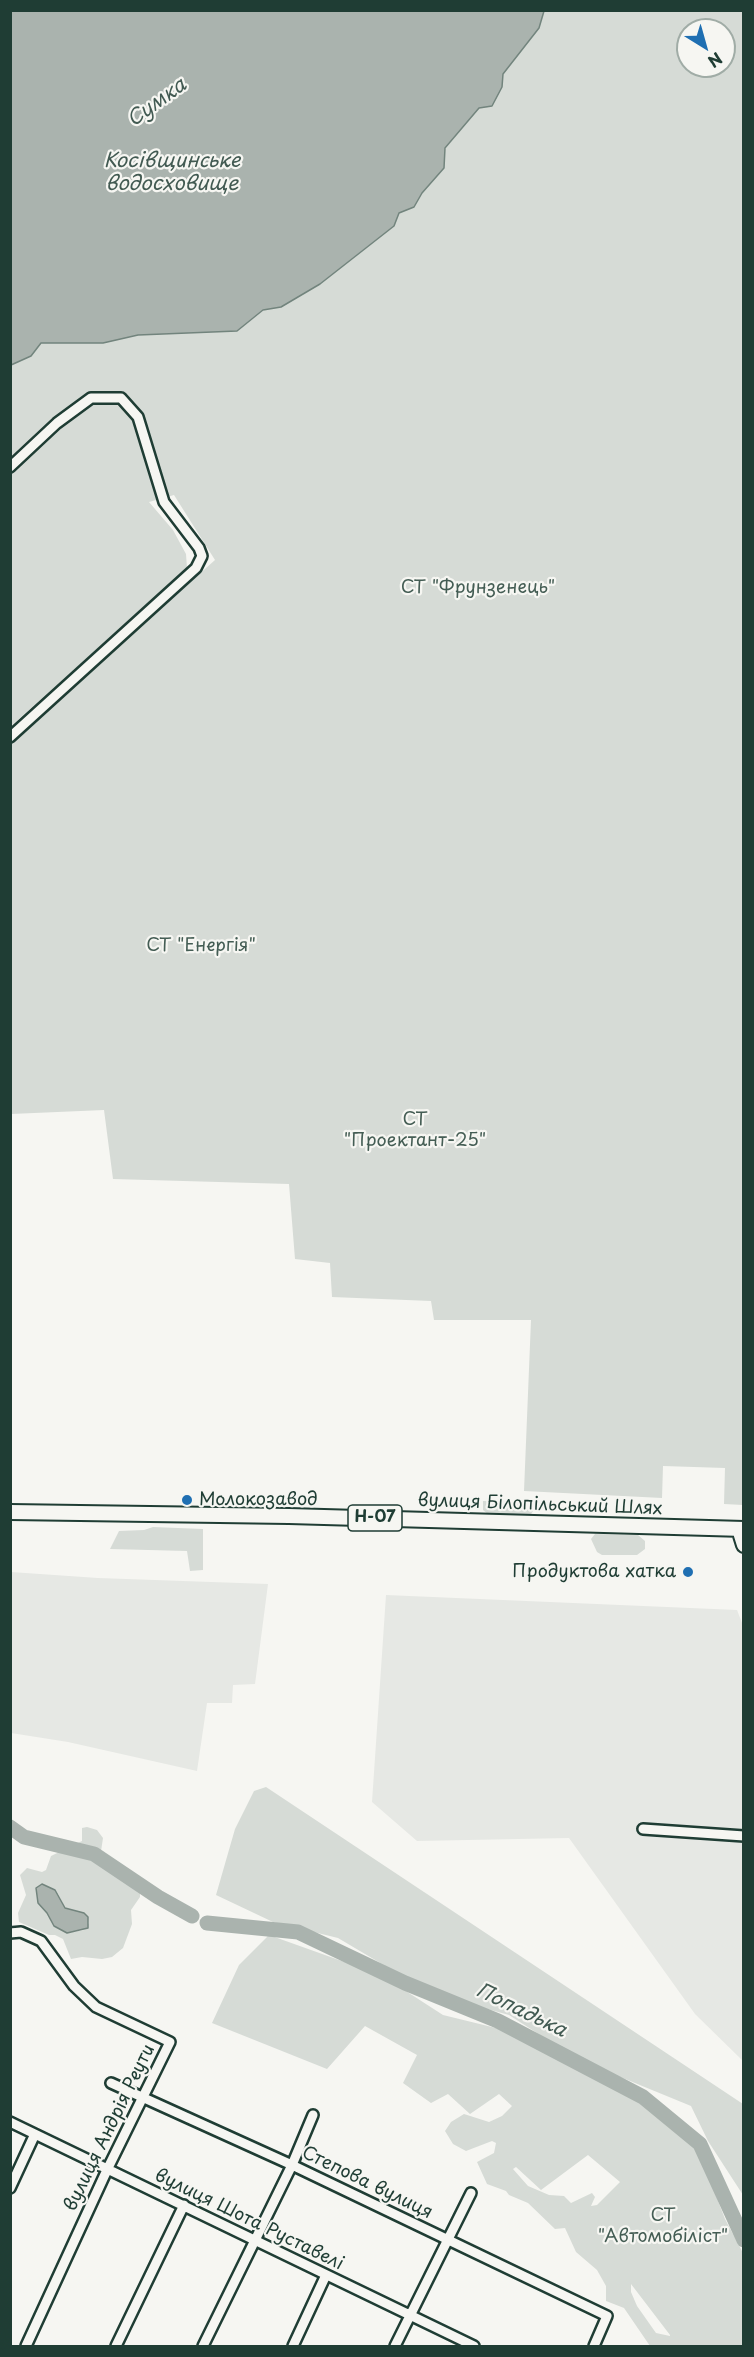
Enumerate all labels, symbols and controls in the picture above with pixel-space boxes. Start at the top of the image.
north arrow [676,18,736,78]
text: N [703,47,728,74]
water label: Сумка [123,73,191,133]
water label: Косівщинське водосховище [104,149,240,196]
park label: СТ "Фрунзенець" [401,577,555,599]
park label: СТ "Енергія" [146,935,256,957]
park label: СТ "Проектант-25" [344,1109,486,1152]
place label: Молокозавод [199,1489,318,1511]
street label: вулиця Білопільський Шлях [417,1490,663,1520]
marker: Молокозавод [180,1493,194,1507]
road number: Н-07 [348,1505,402,1531]
place label: Продуктова хатка [512,1561,676,1583]
marker: Продуктова хатка [681,1565,695,1579]
water label: Попадька [472,1979,570,2043]
street label: вулиця Андрія Реути [60,2041,160,2215]
street label: Степова вулиця [298,2142,436,2224]
street label: вулиця Шота Руставелі [151,2165,347,2275]
park label: СТ "Автомобіліст" [598,2205,728,2248]

